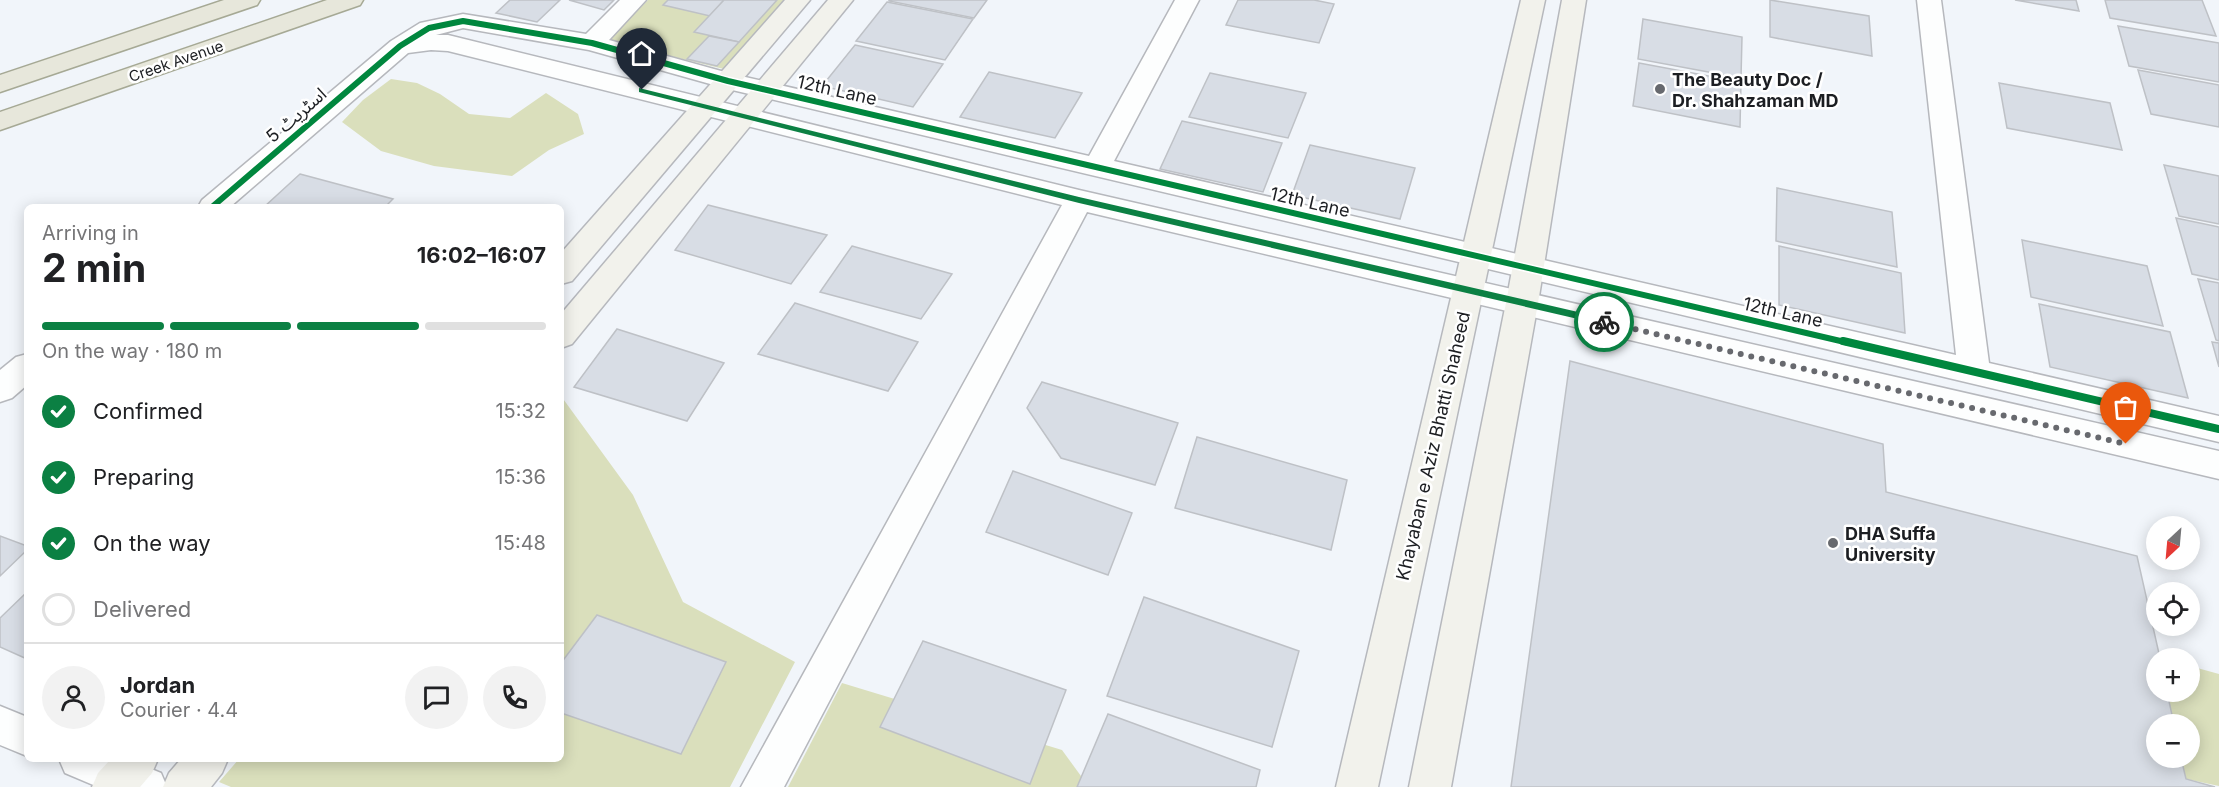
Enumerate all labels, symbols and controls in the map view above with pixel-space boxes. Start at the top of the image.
pin [616,28,667,90]
street label: Creek Avenue [126,36,226,86]
icon: home [625,37,658,70]
place label: The Beauty Doc / Dr. Shahzaman MD [1672,69,1838,111]
street label: 12th Lane [795,71,879,109]
marker: The Beauty Doc / Dr. Shahzaman MD [1653,82,1667,96]
street label: اسٹریٹ 5 [262,83,331,148]
street label: 12th Lane [1268,183,1352,221]
text: Arriving in [42,221,139,245]
text: 16:02–16:07 [417,242,546,268]
text: 2 min [42,244,146,291]
courier [1574,292,1634,352]
street label: 12th Lane [1741,293,1825,331]
icon: bike [1588,306,1621,339]
street label: Khayaban e Aziz Bhatti Shaheed [1392,310,1474,582]
text: On the way · 180 m [42,339,222,363]
pin [2100,382,2151,444]
icon: bag [2109,391,2142,424]
icon: check [42,395,75,428]
text: Confirmed [93,398,203,424]
text: 15:32 [495,399,546,423]
icon: check [42,461,75,494]
text: Preparing [93,464,194,490]
text: 15:36 [495,465,546,489]
north arrow [2146,516,2200,570]
map controls [2146,516,2200,768]
place label: DHA Suffa University [1845,523,1936,565]
icon: check [42,527,75,560]
text: On the way [93,530,211,556]
text: 15:48 [495,531,546,555]
marker: DHA Suffa University [1826,536,1840,550]
button: locate [2146,582,2200,636]
text: Delivered [93,596,191,622]
button: + [2146,648,2200,702]
button: person [42,666,105,729]
button: chat [405,666,468,729]
button: phone [483,666,546,729]
text: Jordan [120,672,195,698]
text: Courier · 4.4 [120,698,238,722]
button: − [2146,714,2200,768]

